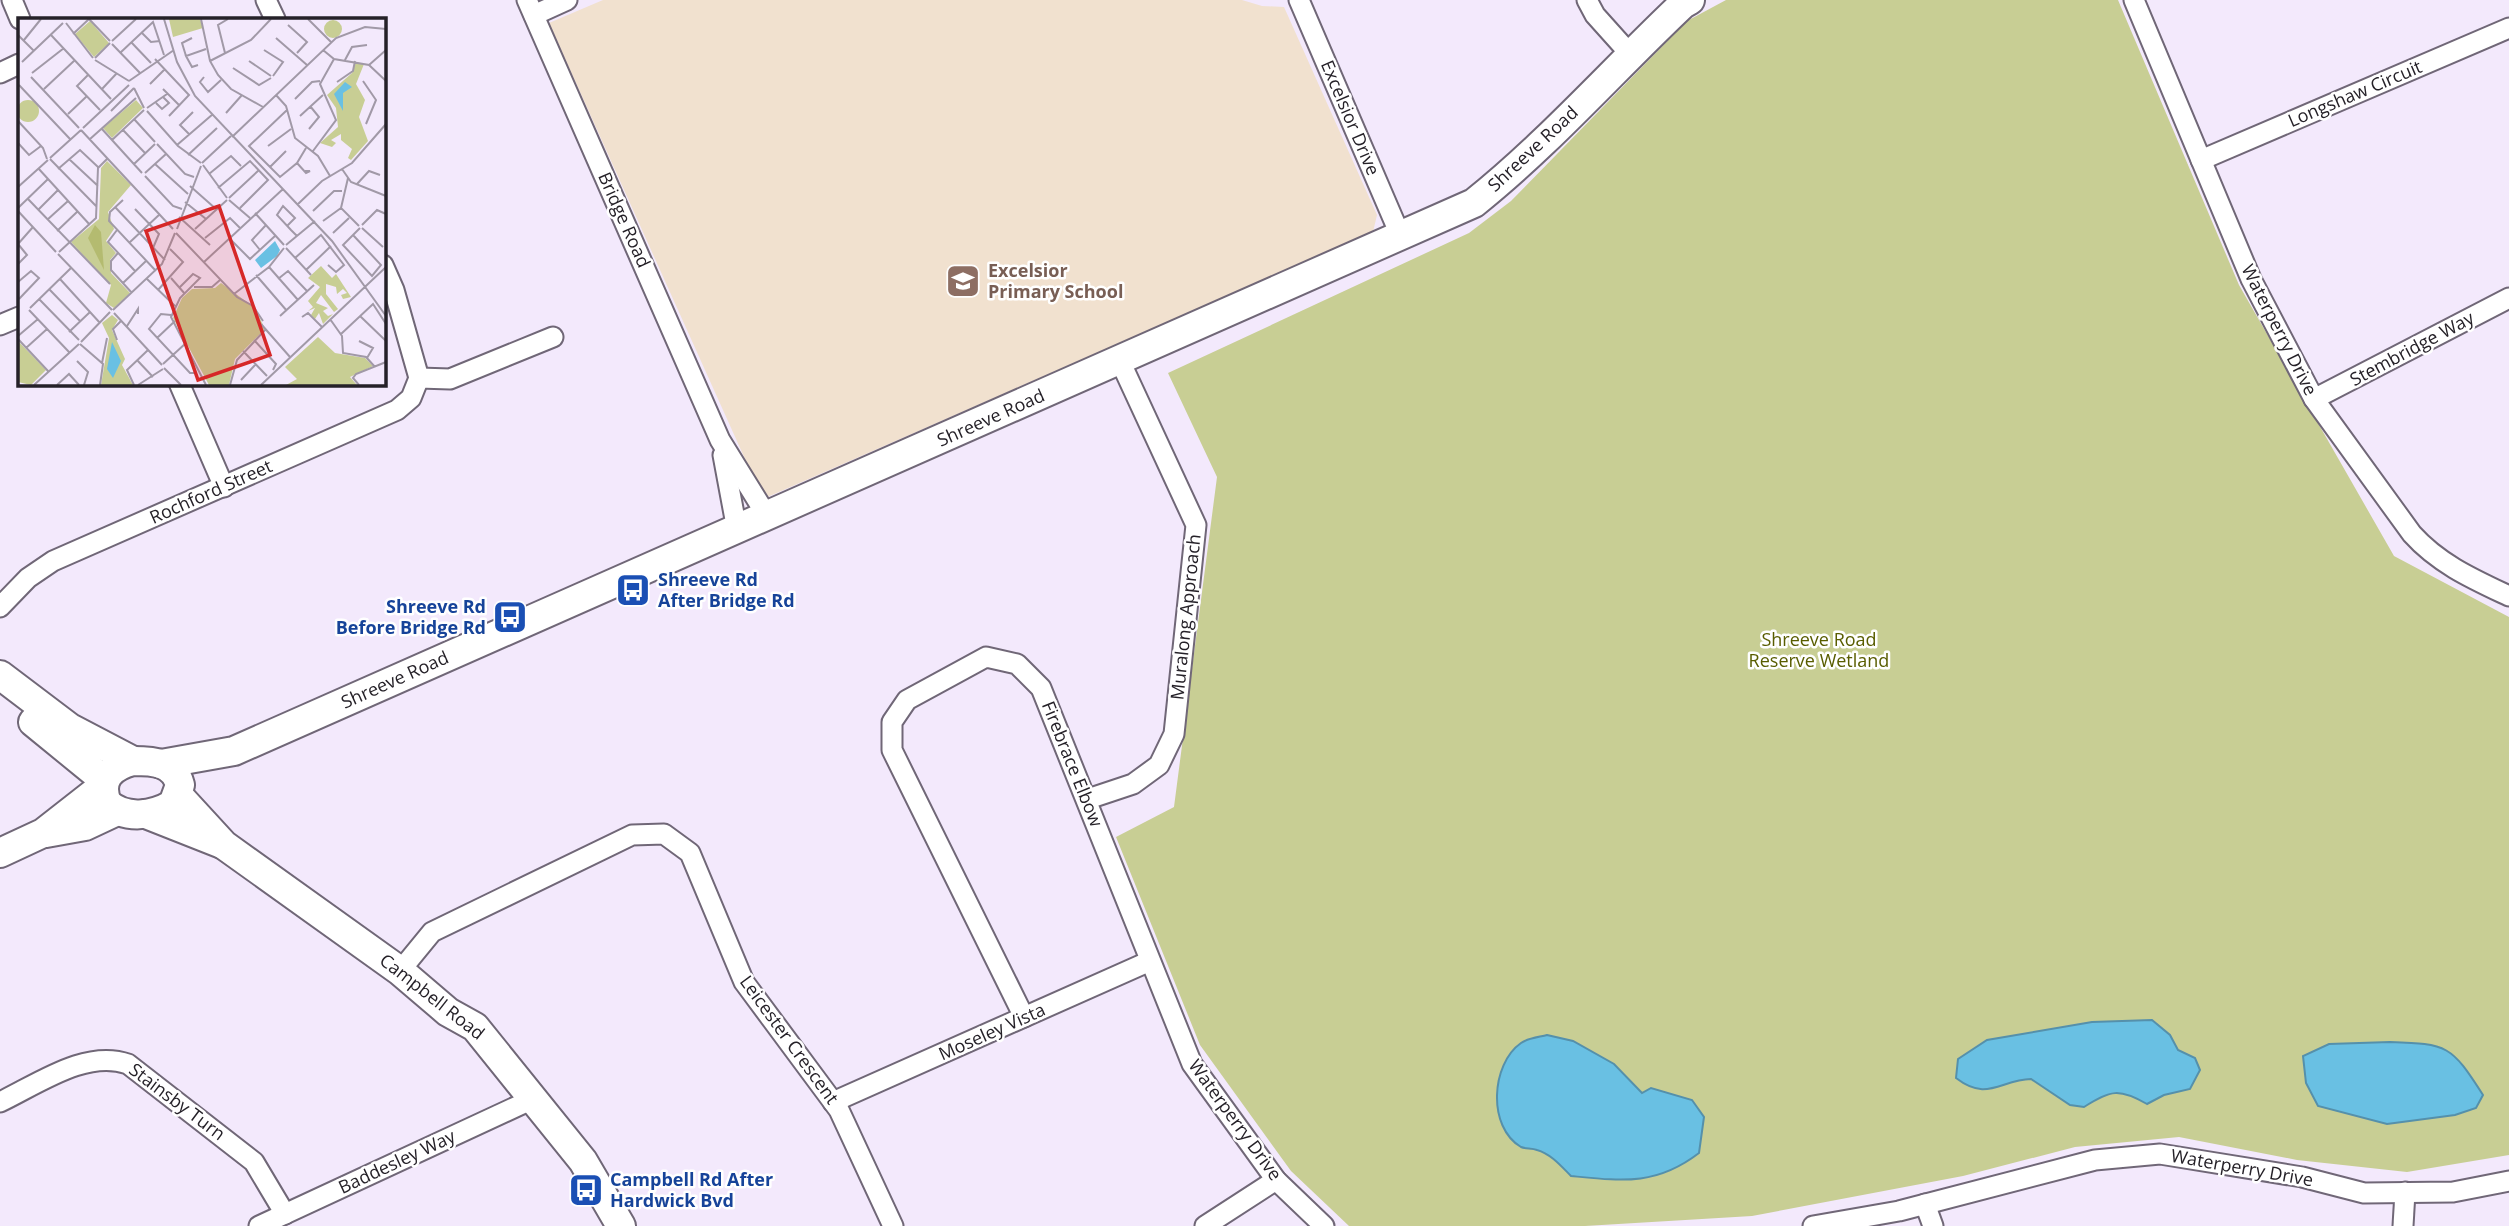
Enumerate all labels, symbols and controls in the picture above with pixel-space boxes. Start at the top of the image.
inset map [18,18,385,385]
street label: Longshaw Circuit [2284,54,2425,132]
street label: Excelsior Drive [1316,56,1386,179]
street label: Shreeve Road [1482,100,1583,196]
street label: Bridge Road [593,168,657,271]
place label: Excelsior Primary School [988,258,1123,303]
street label: Waterperry Drive [2236,260,2323,399]
school or university icon: Excelsior Primary School [944,262,982,300]
street label: Stembridge Way [2345,305,2479,391]
street label: Shreeve Road [933,383,1048,451]
street label: Rochford Street [146,453,276,529]
street label: Muralong Approach [1164,533,1206,701]
place label: Shreeve Rd After Bridge Rd [658,567,795,612]
bus stop icon: Shreeve Rd After Bridge Rd [614,571,652,609]
place label: Shreeve Rd Before Bridge Rd [336,594,486,639]
bus stop icon: Shreeve Rd Before Bridge Rd [491,598,529,636]
park label: Shreeve Road Reserve Wetland [1749,627,1889,672]
street label: Shreeve Road [337,645,452,713]
street label: Firebrace Elbow [1037,697,1109,830]
street label: Campbell Road [375,948,490,1045]
street label: Leicester Crescent [735,970,845,1109]
street label: Moseley Vista [934,997,1049,1065]
street label: Waterperry Drive [1184,1054,1288,1185]
street label: Stainsby Turn [125,1057,231,1145]
street label: Baddesley Way [334,1123,460,1199]
street label: Waterperry Drive [2169,1143,2315,1191]
place label: Campbell Rd After Hardwick Bvd [610,1167,773,1212]
bus stop icon: Campbell Rd After Hardwick Bvd [567,1171,605,1209]

